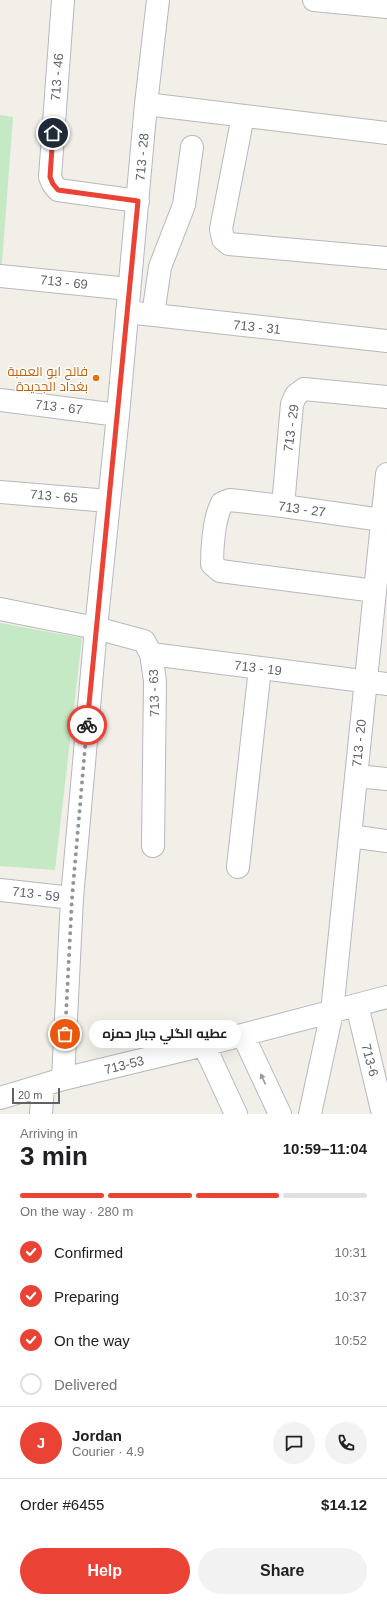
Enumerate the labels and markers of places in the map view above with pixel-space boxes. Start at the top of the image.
pin [36,116,70,150]
place label: فالح ابو العمبة بغداد الجديدة [7,364,88,394]
marker: فالح ابو العمبة بغداد الجديدة [91,373,101,383]
pin [48,1017,82,1051]
callout: عطيه الگلي جبار حمزه [89,1020,241,1048]

